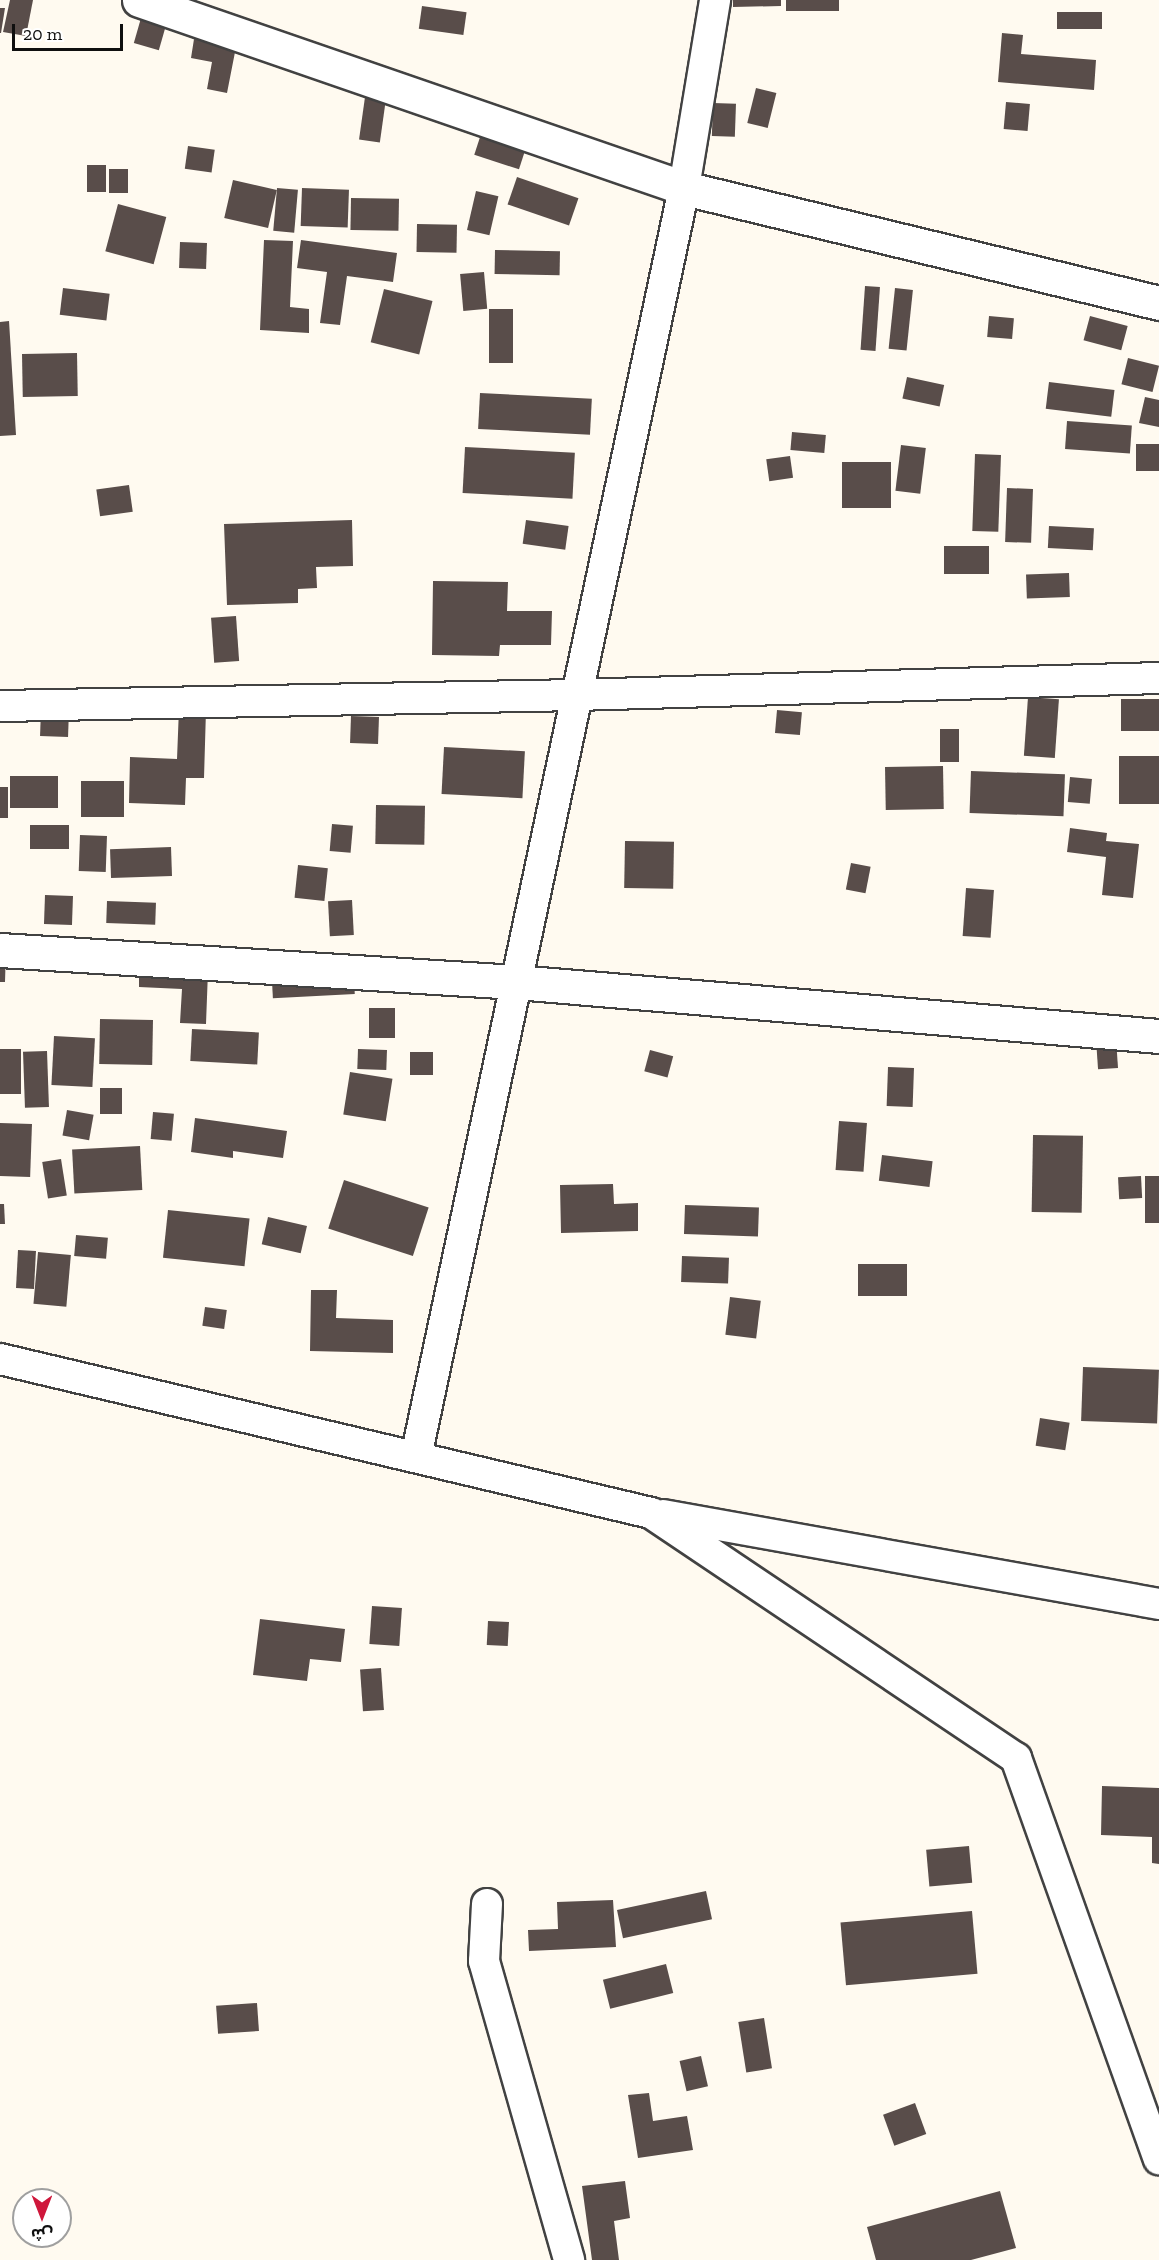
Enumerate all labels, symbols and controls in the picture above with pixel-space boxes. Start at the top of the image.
scale bar [15,12,126,50]
text: 20 m [23,23,62,45]
north arrow [12,2188,72,2248]
text: ش [31,2225,53,2244]

